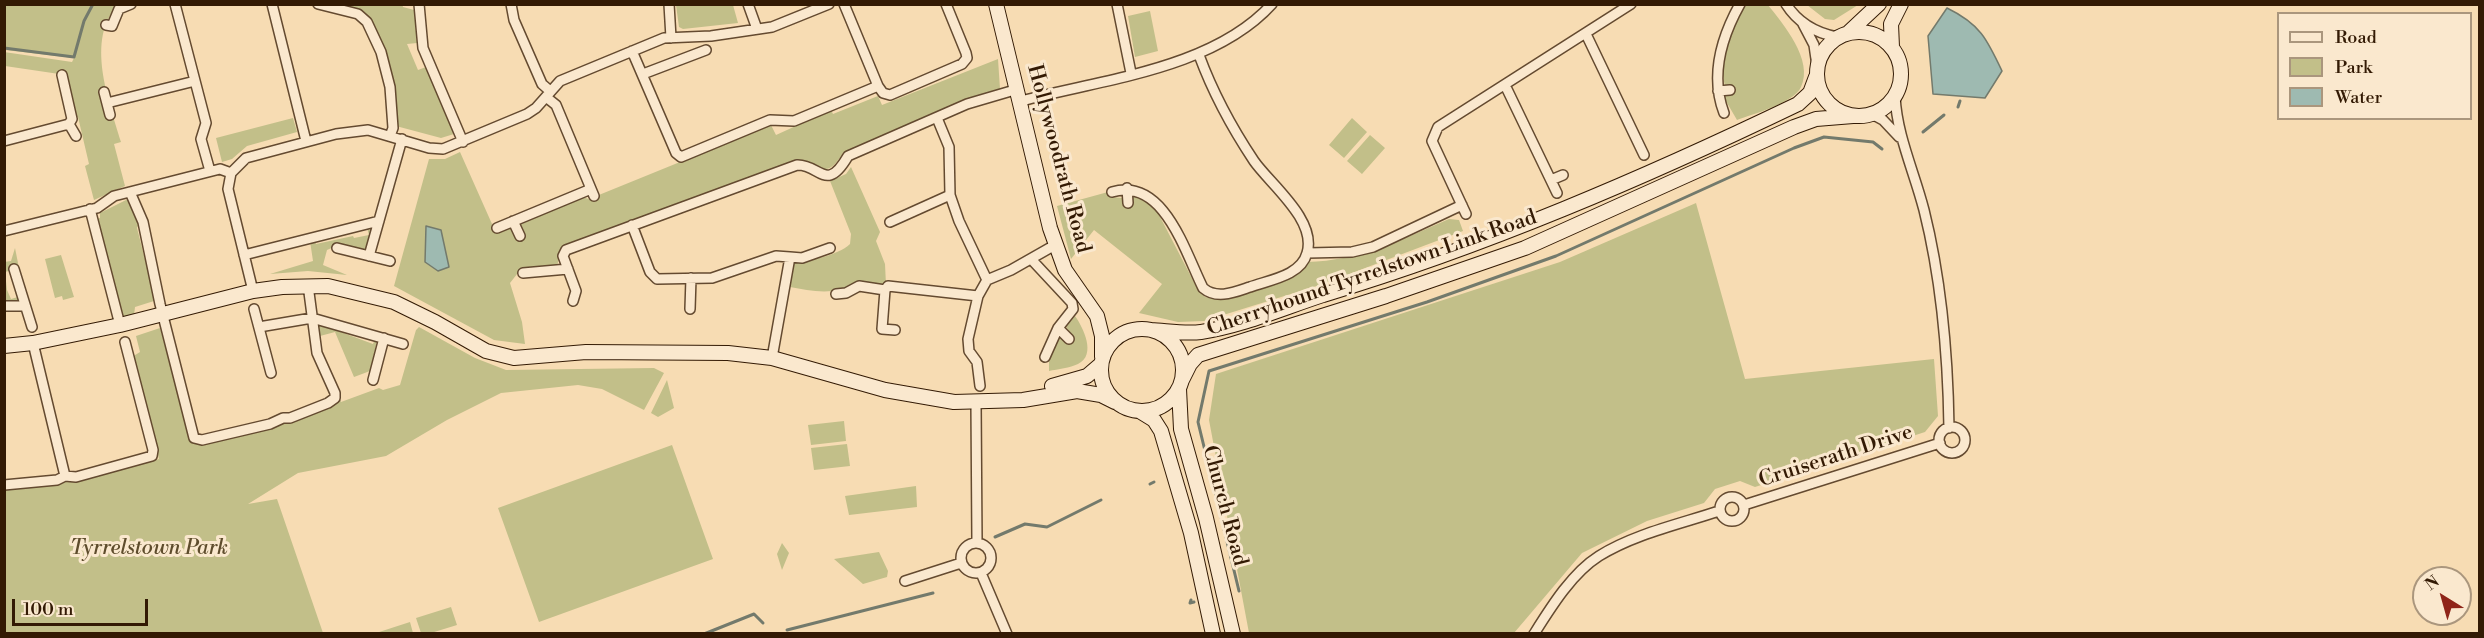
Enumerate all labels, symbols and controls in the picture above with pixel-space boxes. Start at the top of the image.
legend [2277,12,2472,120]
text: Road [2335,26,2377,49]
text: Park [2335,56,2372,79]
street label: Hollywoodrath Road [1021,62,1095,256]
text: Water [2335,86,2382,109]
street label: Cherryhound Tyrrelstown Link Road [1204,206,1540,342]
street label: Cruiserath Drive [1756,420,1916,494]
street label: Church Road [1196,443,1252,569]
park label: Tyrrelstown Park [70,536,228,562]
north arrow [2412,566,2472,626]
text: N [2421,571,2443,595]
scale bar [15,587,152,625]
text: 100 m [23,598,74,621]

